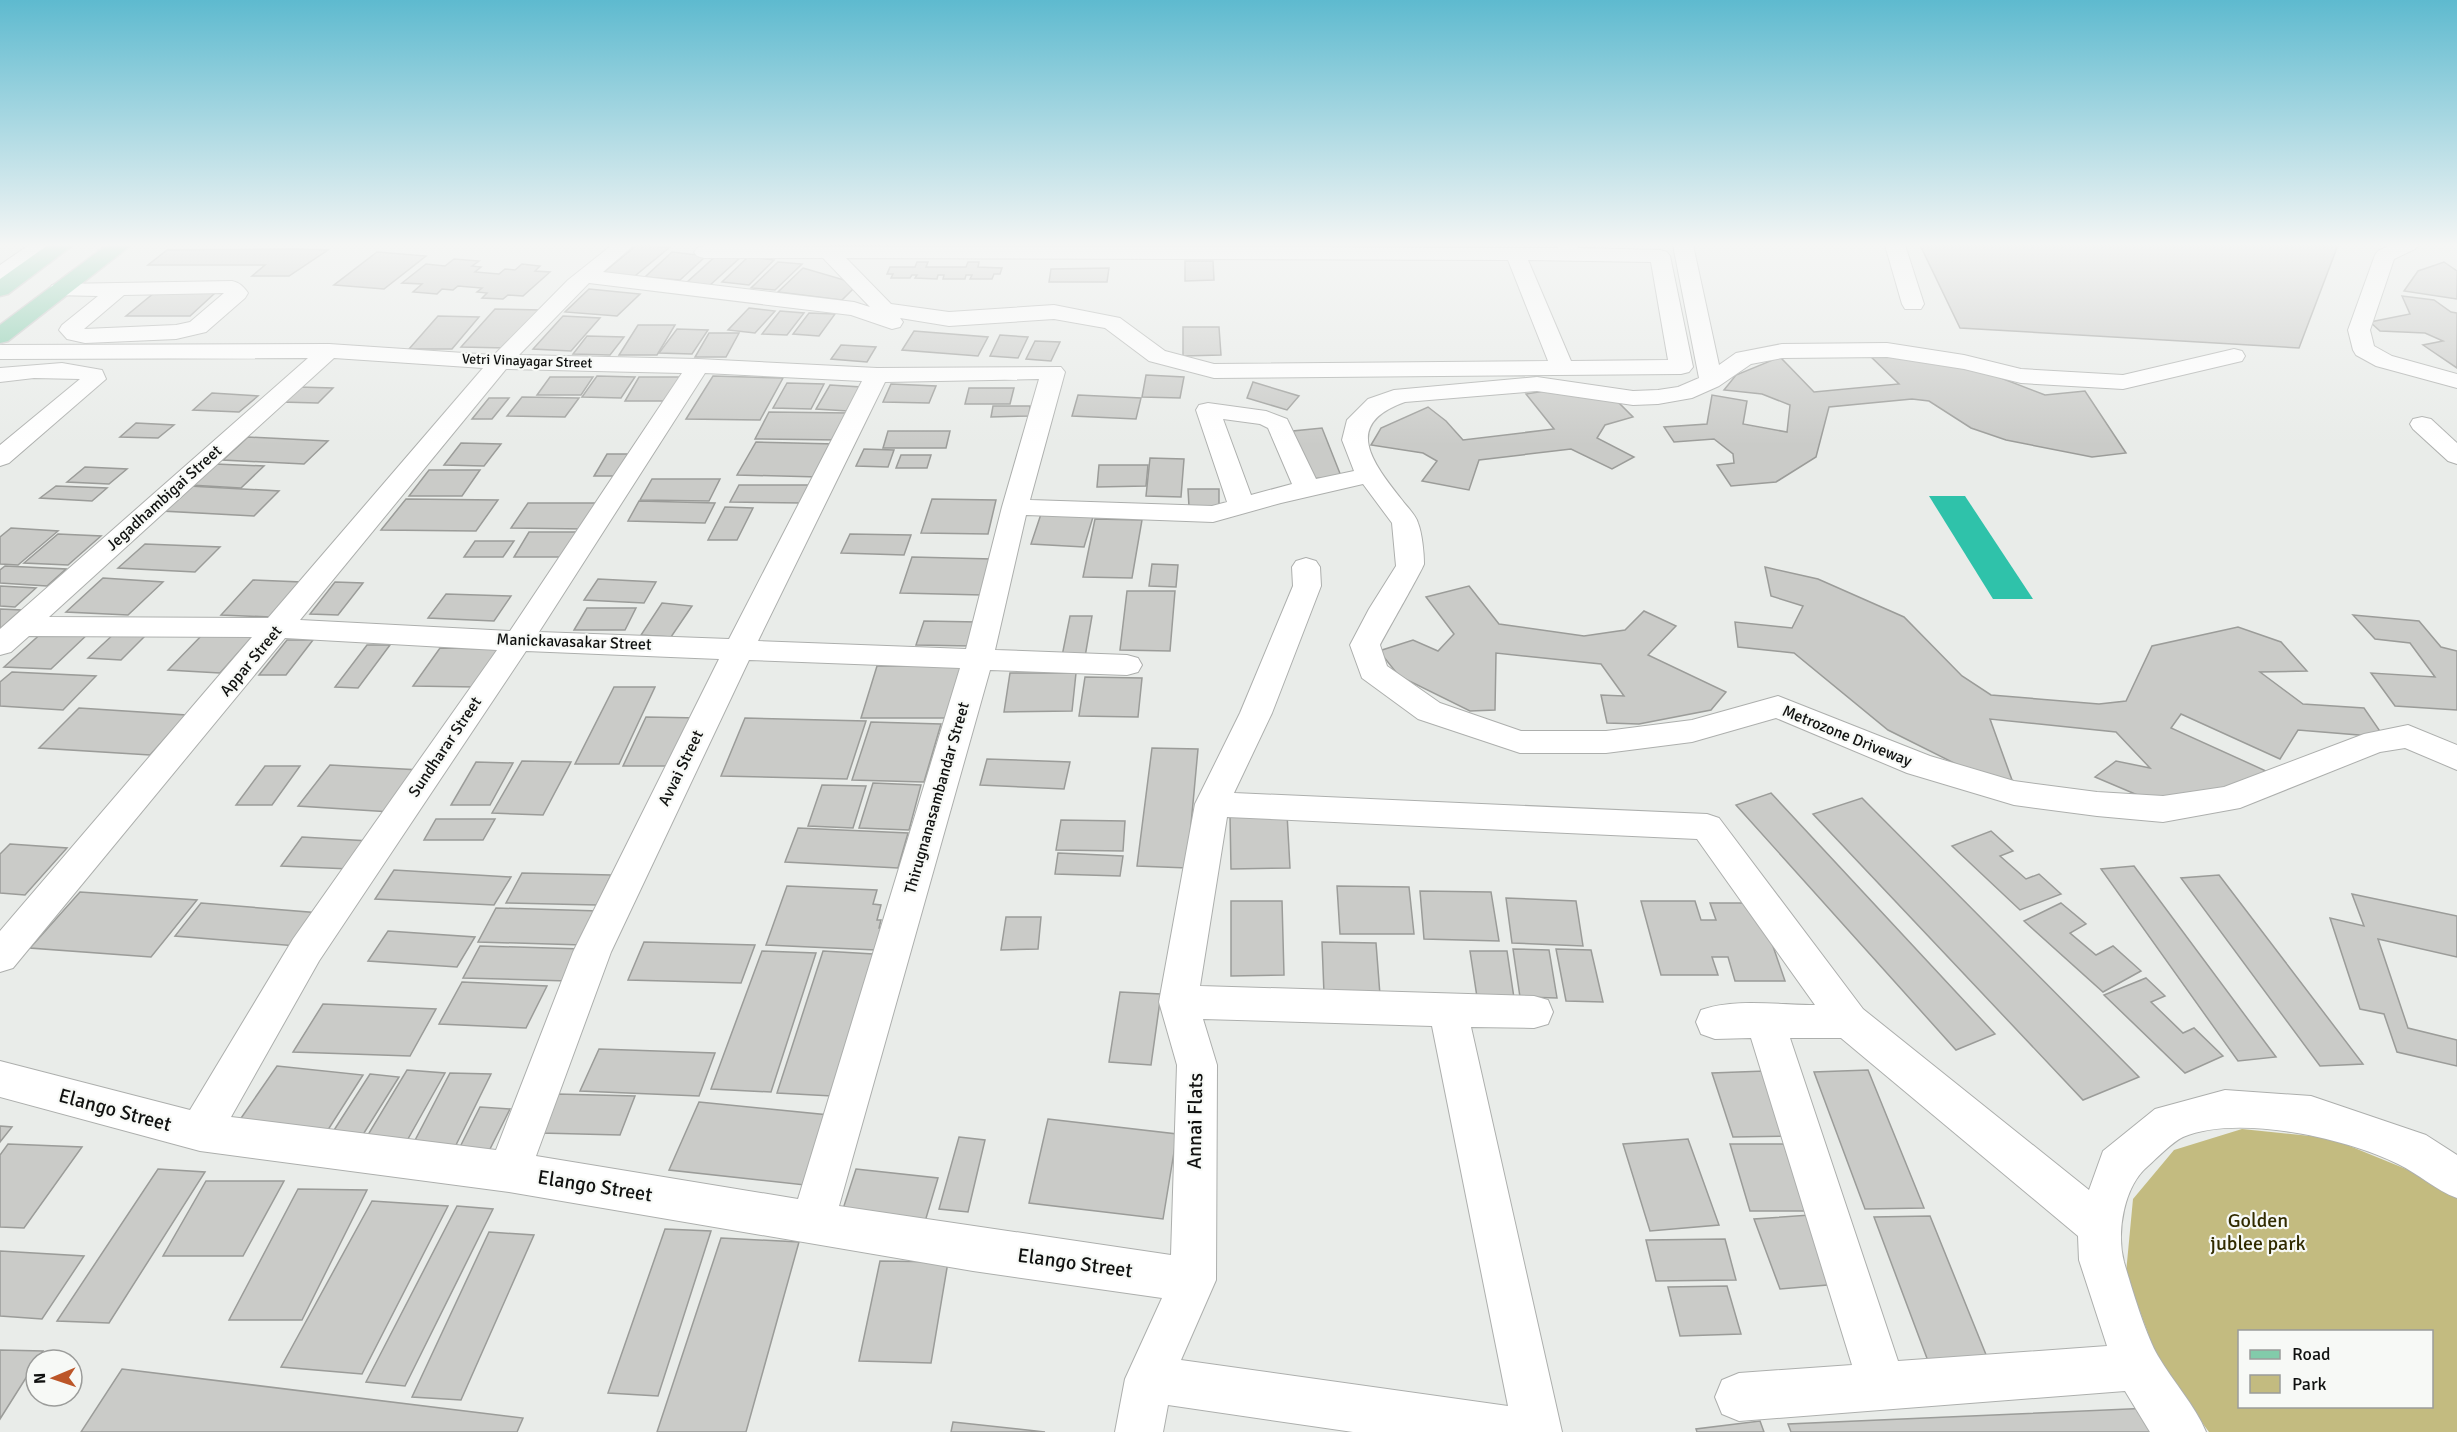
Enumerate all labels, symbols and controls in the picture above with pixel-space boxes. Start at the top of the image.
street label: Vetri Vinayagar Street [461,350,593,372]
street label: Jegadhambigai Street [102,441,226,555]
street label: Appar Street [216,621,287,700]
street label: Manickavasakar Street [496,629,652,655]
street label: Sundharar Street [404,693,486,801]
street label: Thirugnanasambandar Street [900,699,974,896]
street label: Metrozone Driveway [1779,701,1915,771]
street label: Avvai Street [654,727,708,809]
street label: Annai Flats [1182,1073,1208,1169]
street label: Elango Street [56,1083,174,1137]
street label: Elango Street [536,1165,654,1207]
park label: Golden jublee park [2210,1208,2306,1256]
street label: Elango Street [1016,1243,1134,1283]
legend [2238,1330,2433,1408]
text: Road [2292,1343,2331,1365]
north arrow [24,1348,84,1408]
text: N [30,1373,50,1384]
text: Park [2292,1373,2327,1395]

